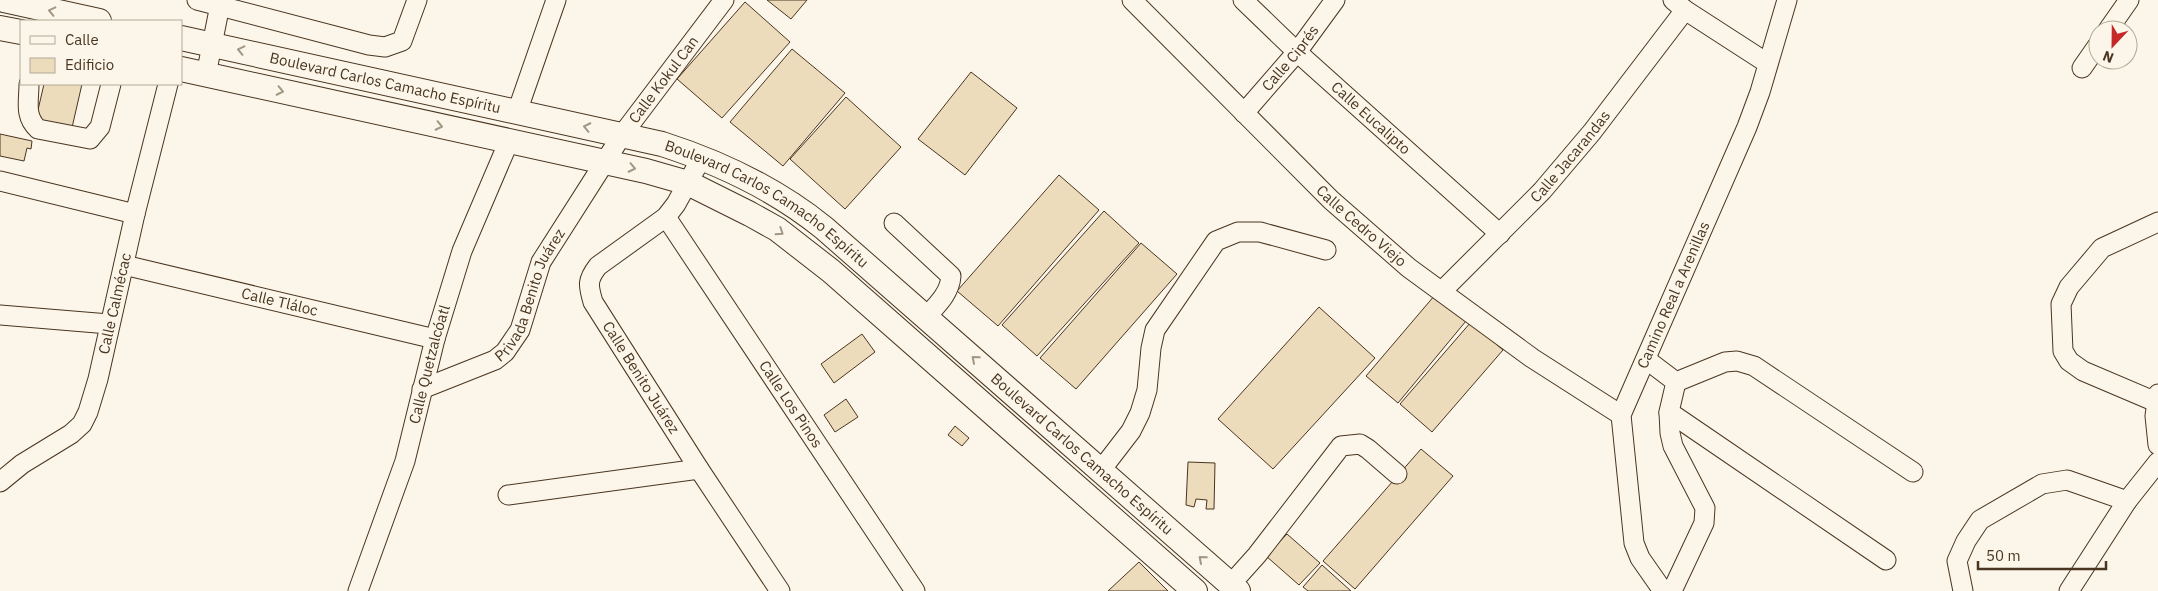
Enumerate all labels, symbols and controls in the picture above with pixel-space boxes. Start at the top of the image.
one-way arrow [47,6,56,17]
legend [20,20,182,85]
north arrow [2088,20,2138,70]
street label: Calle Ciprés [1257,21,1323,95]
text: Calle [65,30,99,49]
street label: Calle Kokul Can [624,32,702,127]
one-way arrow [236,45,245,56]
text: N [2100,47,2116,67]
street label: Boulevard Carlos Camacho Espíritu [268,48,503,117]
text: Edificio [65,55,114,74]
street label: Calle Eucalipto [1327,77,1415,158]
one-way arrow [276,85,285,96]
street label: Calle Jacarandas [1526,106,1614,206]
one-way arrow [434,120,443,131]
one-way arrow [583,122,592,133]
street label: Boulevard Carlos Camacho Espíritu [662,136,873,272]
one-way arrow [627,162,636,173]
street label: Calle Cedro Viejo [1312,181,1411,271]
street label: Camino Real a Arenillas [1633,218,1714,371]
street label: Privada Benito Juárez [491,225,569,366]
one-way arrow [774,226,784,235]
street label: Calle Calmécac [94,251,135,356]
street label: Calle Tláloc [240,283,320,320]
street label: Calle Quetzalcóatl [405,302,454,426]
street label: Calle Benito Juárez [599,317,684,437]
one-way arrow [971,356,980,365]
street label: Calle Los Pinos [755,357,827,451]
street label: Boulevard Carlos Camacho Espíritu [987,369,1177,539]
scale bar [1978,538,2106,570]
text: 50 m [1986,546,2021,565]
one-way arrow [1198,556,1207,565]

